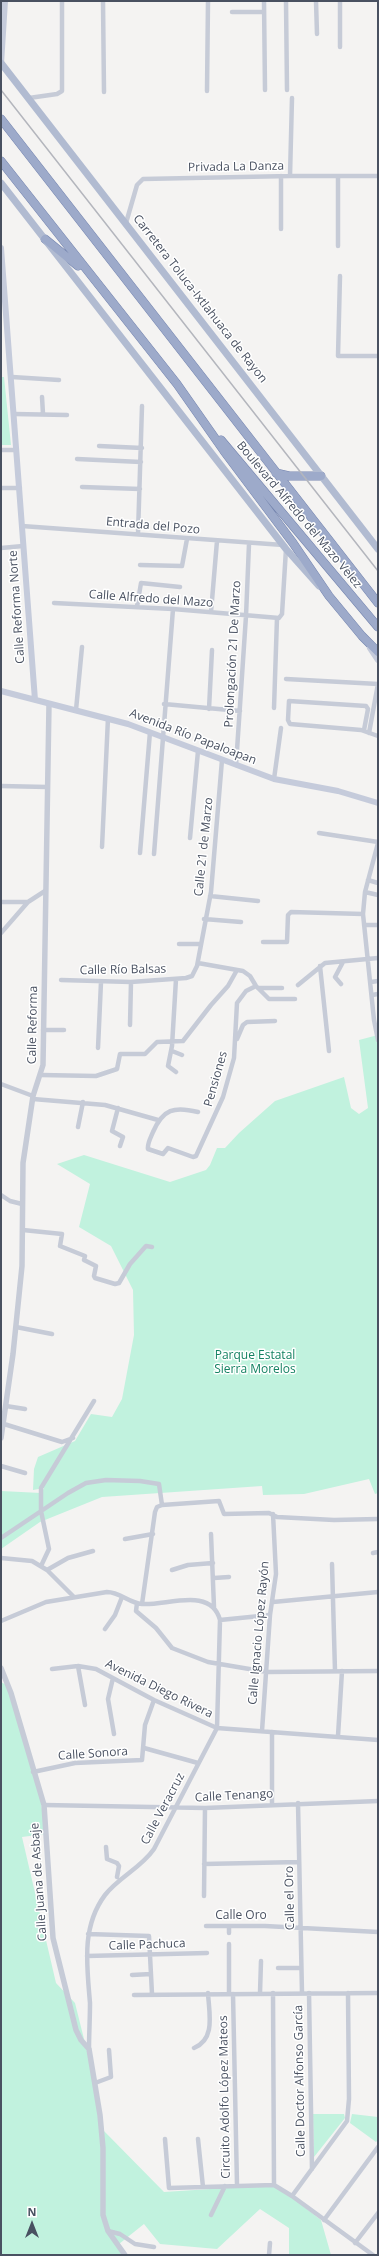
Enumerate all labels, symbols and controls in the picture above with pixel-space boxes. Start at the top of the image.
street label: Privada La Danza [188,159,284,175]
street label: Carretera Toluca-Ixtlahuaca de Rayon [130,212,270,386]
street label: Boulevard Alfredo del Mazo Velez [233,439,365,591]
street label: Entrada del Pozo [105,515,201,537]
street label: Calle Reforma Norte [6,550,28,664]
street label: Prolongación 21 De Marzo [222,580,244,728]
street label: Calle Alfredo del Mazo [88,587,214,611]
street label: Avenida Río Papaloapan [128,706,258,768]
street label: Calle 21 de Marzo [192,797,216,897]
street label: Calle Río Balsas [80,962,166,978]
street label: Calle Reforma [25,986,41,1064]
street label: Pensiones [201,1050,231,1108]
park label: Parque Estatal Sierra Morelos [214,1349,296,1377]
street label: Calle Ignacio López Rayón [246,1561,272,1705]
street label: Avenida Diego Rivera [103,1657,215,1721]
street label: Calle Sonora [58,1744,128,1764]
street label: Calle Veracruz [138,1771,188,1847]
street label: Calle Tenango [194,1787,274,1805]
street label: Calle Juana de Asbaje [28,1822,50,1942]
street label: Calle el Oro [282,1866,298,1930]
street label: Calle Oro [215,1909,267,1923]
street label: Calle Pachuca [108,1936,186,1954]
street label: Calle Doctor Alfonso García [291,2005,309,2157]
street label: Circuito Adolfo López Mateos [216,2015,234,2179]
north arrow [12,2204,52,2244]
text: N [28,2204,36,2219]

